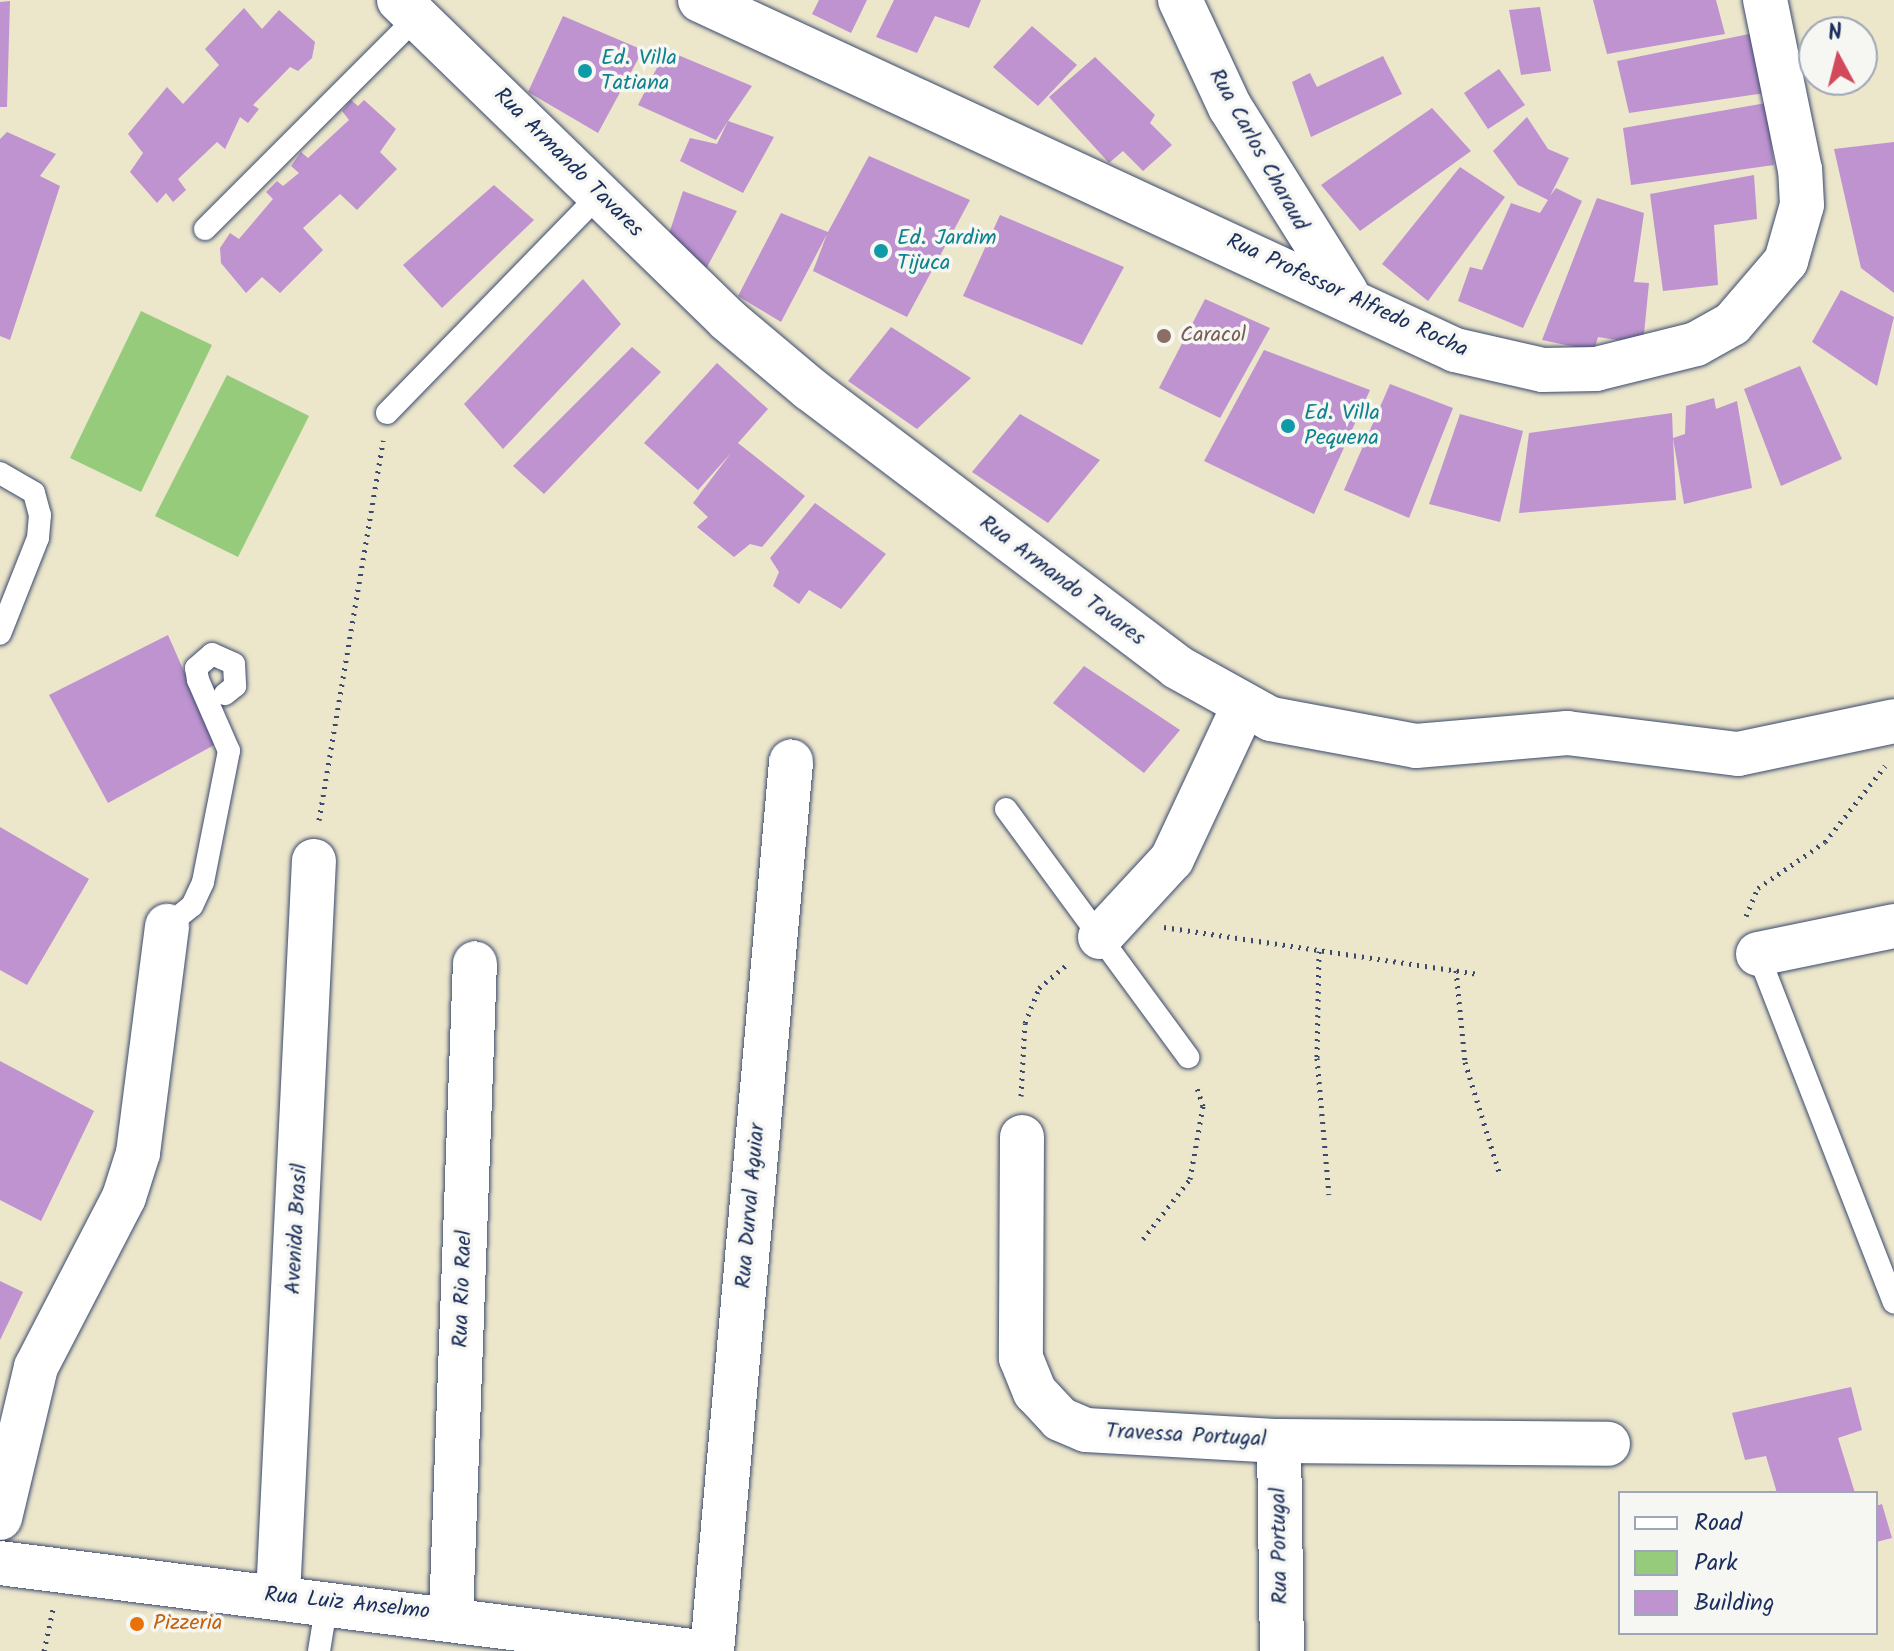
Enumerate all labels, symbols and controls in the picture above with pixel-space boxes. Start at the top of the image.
text: N [1826,15,1844,52]
north arrow [1798,16,1878,96]
place label: Ed. Villa Tatiana [601,45,677,96]
marker: Ed. Villa Tatiana [576,62,594,80]
street label: Rua Carlos Charaud [1202,64,1314,236]
street label: Rua Armando Tavares [488,83,648,243]
place label: Ed. Jardim Tijuca [897,225,997,276]
street label: Rua Professor Alfredo Rocha [1222,228,1472,364]
marker: Ed. Jardim Tijuca [872,242,890,260]
place label: Caracol [1180,323,1246,349]
marker: Caracol [1155,327,1173,345]
place label: Ed. Villa Pequena [1304,400,1380,452]
marker: Ed. Villa Pequena [1279,417,1297,435]
street label: Rua Armando Tavares [974,510,1150,652]
street label: Rua Durval Aguiar [731,1122,771,1290]
street label: Avenida Brasil [280,1163,314,1295]
street label: Rua Rio Rael [448,1230,478,1348]
street label: Travessa Portugal [1105,1419,1267,1453]
street label: Rua Portugal [1266,1487,1294,1605]
legend [1618,1491,1878,1635]
text: Road [1694,1504,1742,1543]
text: Park [1694,1544,1738,1583]
street label: Rua Luiz Anselmo [263,1582,431,1626]
text: Building [1694,1584,1774,1623]
place label: Pizzeria [153,1611,222,1637]
marker: Pizzeria [128,1615,146,1633]

